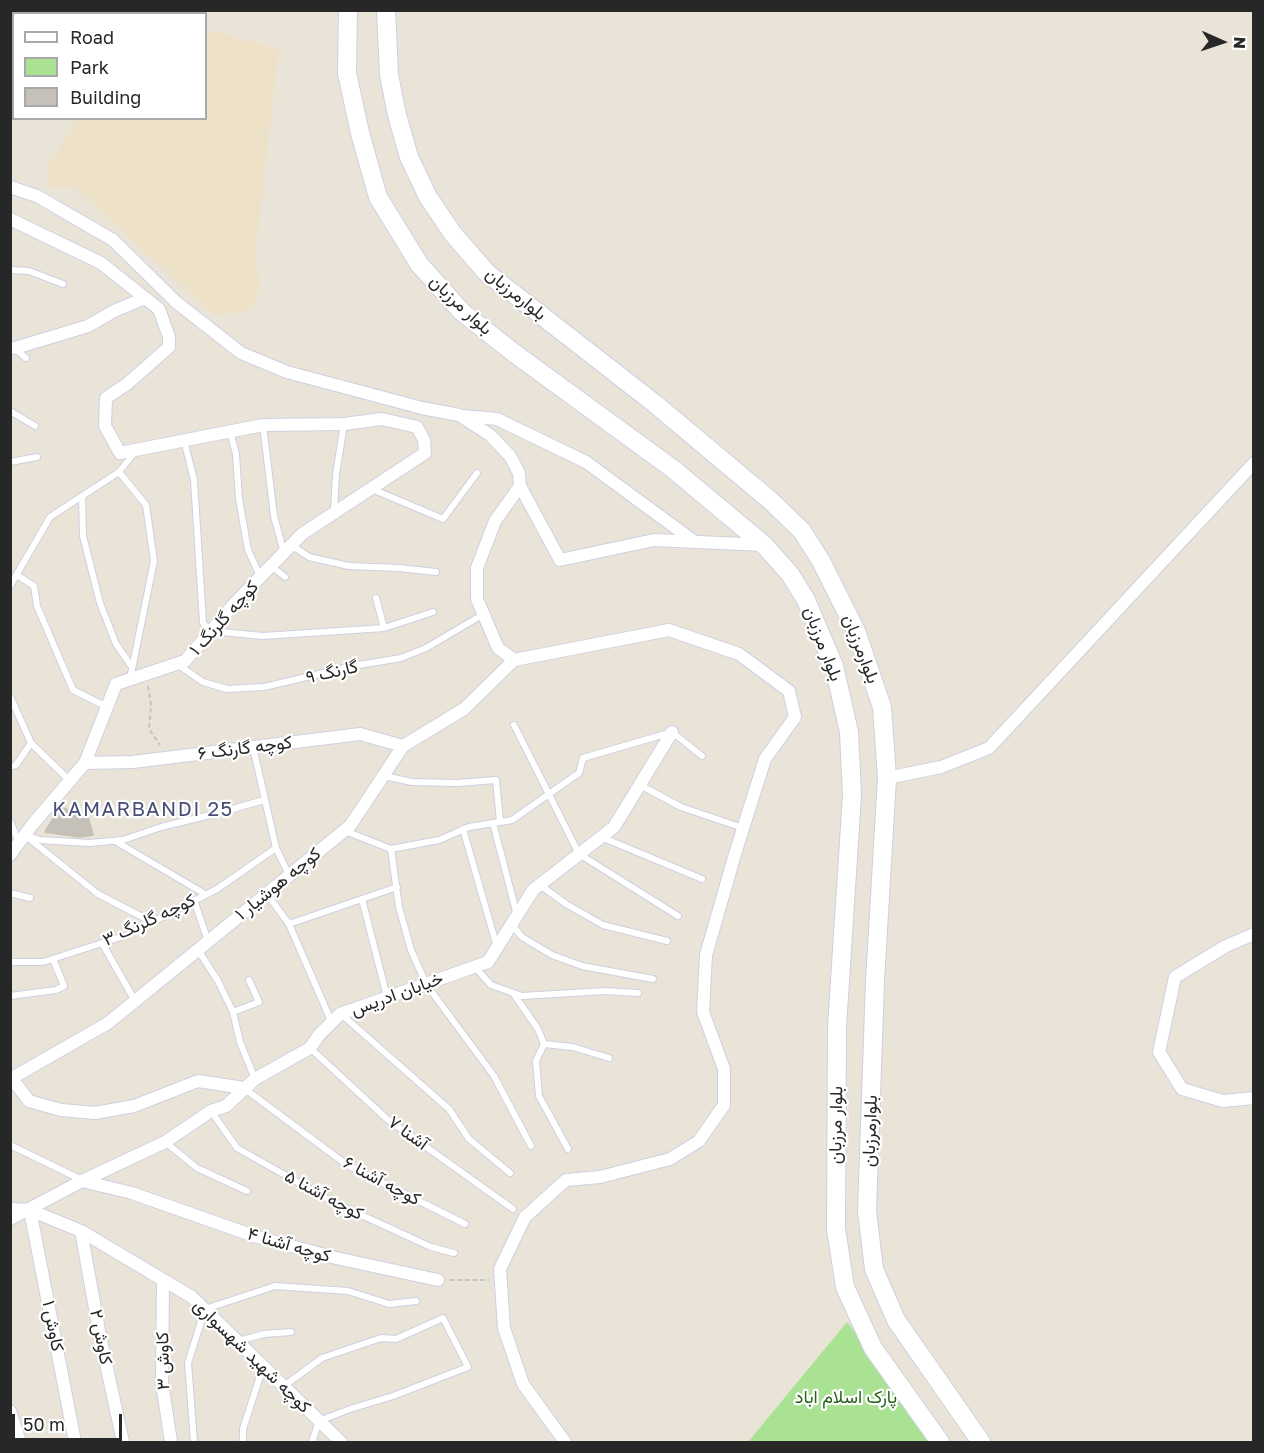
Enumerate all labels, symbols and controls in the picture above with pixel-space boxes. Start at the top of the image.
legend [12,12,207,120]
north arrow [1192,12,1252,72]
text: Road [70,26,114,48]
text: N [1230,36,1250,50]
text: Park [70,56,109,78]
text: Building [70,86,141,108]
street label: بلوارمرزبان [481,263,551,325]
street label: بلوار مرزبان [425,270,497,340]
street label: کوچه گلرنگ ۱ [185,576,263,660]
street label: بلوار مرزبان [799,604,847,684]
street label: بلوارمرزبان [838,611,884,687]
street label: گارنگ ۹ [304,656,360,688]
street label: کوچه گارنگ ۶ [197,731,293,765]
district label: KAMARBANDI 25 [52,798,234,822]
street label: کوچه هوشیار ۱ [231,843,325,925]
street label: کوچه گلرنگ ۳ [99,889,199,951]
street label: خیابان ادریس [348,967,446,1021]
street label: بلوار مرزبان [825,1086,847,1164]
street label: بلوارمرزبان [858,1095,882,1167]
street label: آشنا ۷ [384,1111,432,1155]
street label: کوچه آشنا ۶ [340,1152,424,1210]
street label: کوچه آشنا ۵ [281,1165,367,1225]
street label: کوچه آشنا ۴ [245,1223,333,1267]
street label: کوچه شهید شهسواری [189,1294,315,1418]
street label: کاوش ۱ [37,1299,69,1353]
street label: کاوش ۲ [85,1308,117,1366]
street label: کاوش ۳ [152,1332,174,1390]
park label: پارک اسلام اباد [795,1386,897,1408]
scale bar [15,1402,124,1440]
text: 50 m [23,1413,65,1435]

